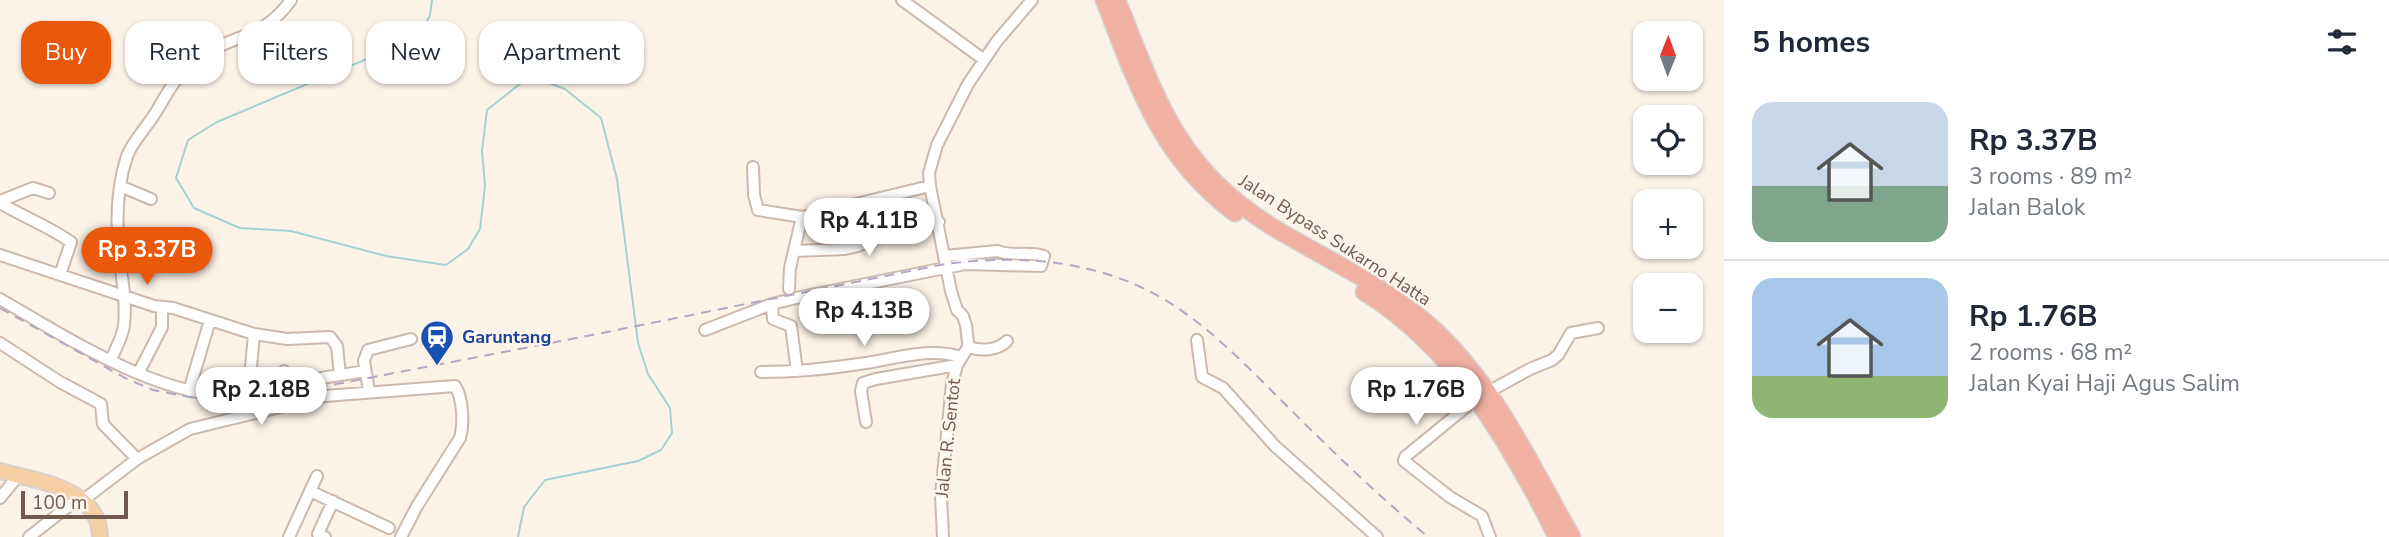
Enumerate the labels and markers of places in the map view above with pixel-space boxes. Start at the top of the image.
pin: Rp 4.11B [797,198,941,258]
pin: Rp 3.37B [75,228,219,287]
pin: Rp 4.13B [792,288,936,348]
station icon: Garuntang [418,318,456,367]
place label: Garuntang [462,325,551,349]
pin: Rp 2.18B [189,368,333,427]
pin: Rp 1.76B [1344,368,1488,427]

